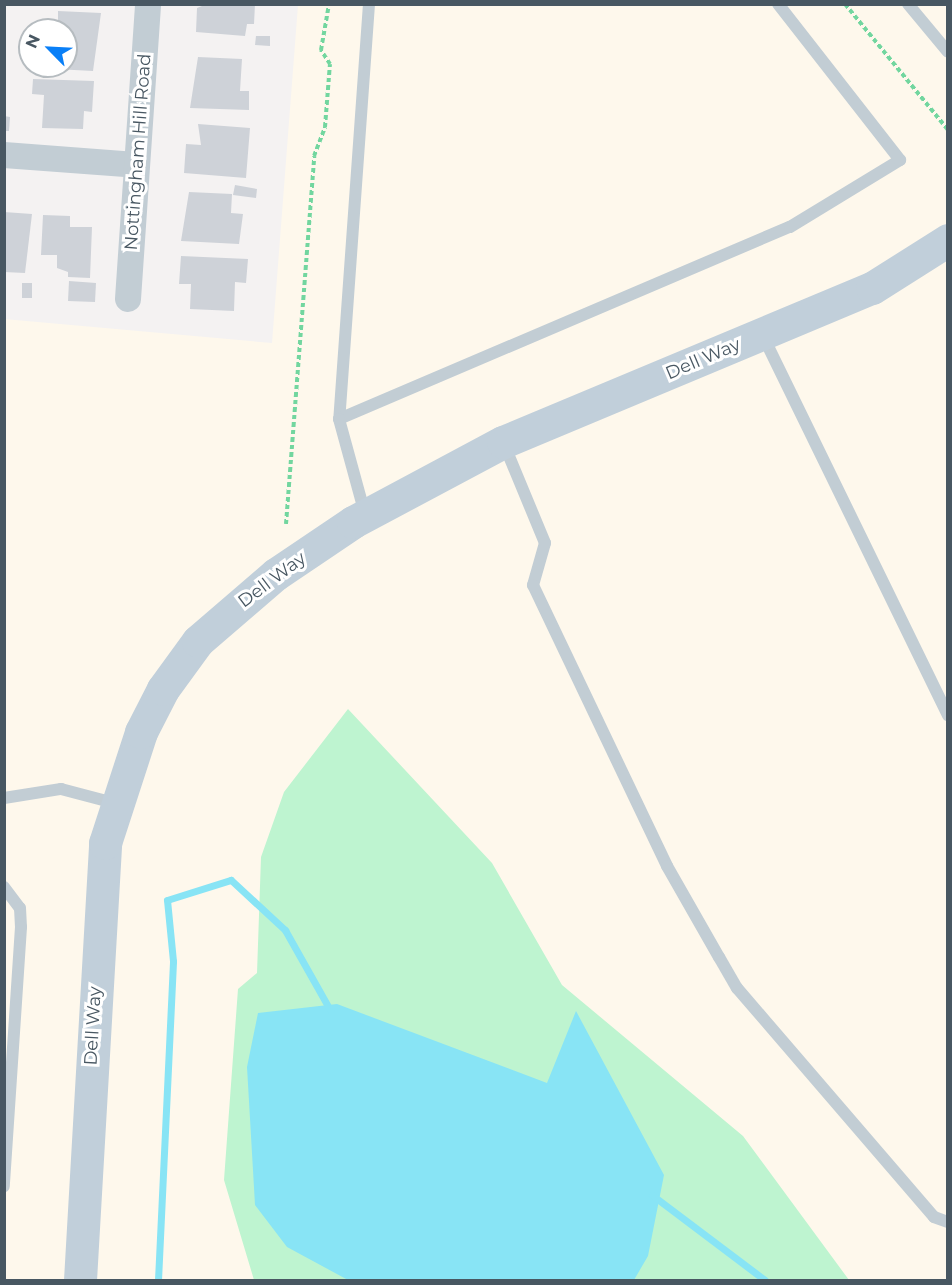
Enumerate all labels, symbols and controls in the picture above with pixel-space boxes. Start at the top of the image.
north arrow [18,18,78,78]
text: N [22,32,44,51]
street label: Nottingham Hill Road [120,53,156,251]
street label: Dell Way [662,334,744,384]
street label: Dell Way [234,548,310,612]
street label: Dell Way [80,986,106,1066]

